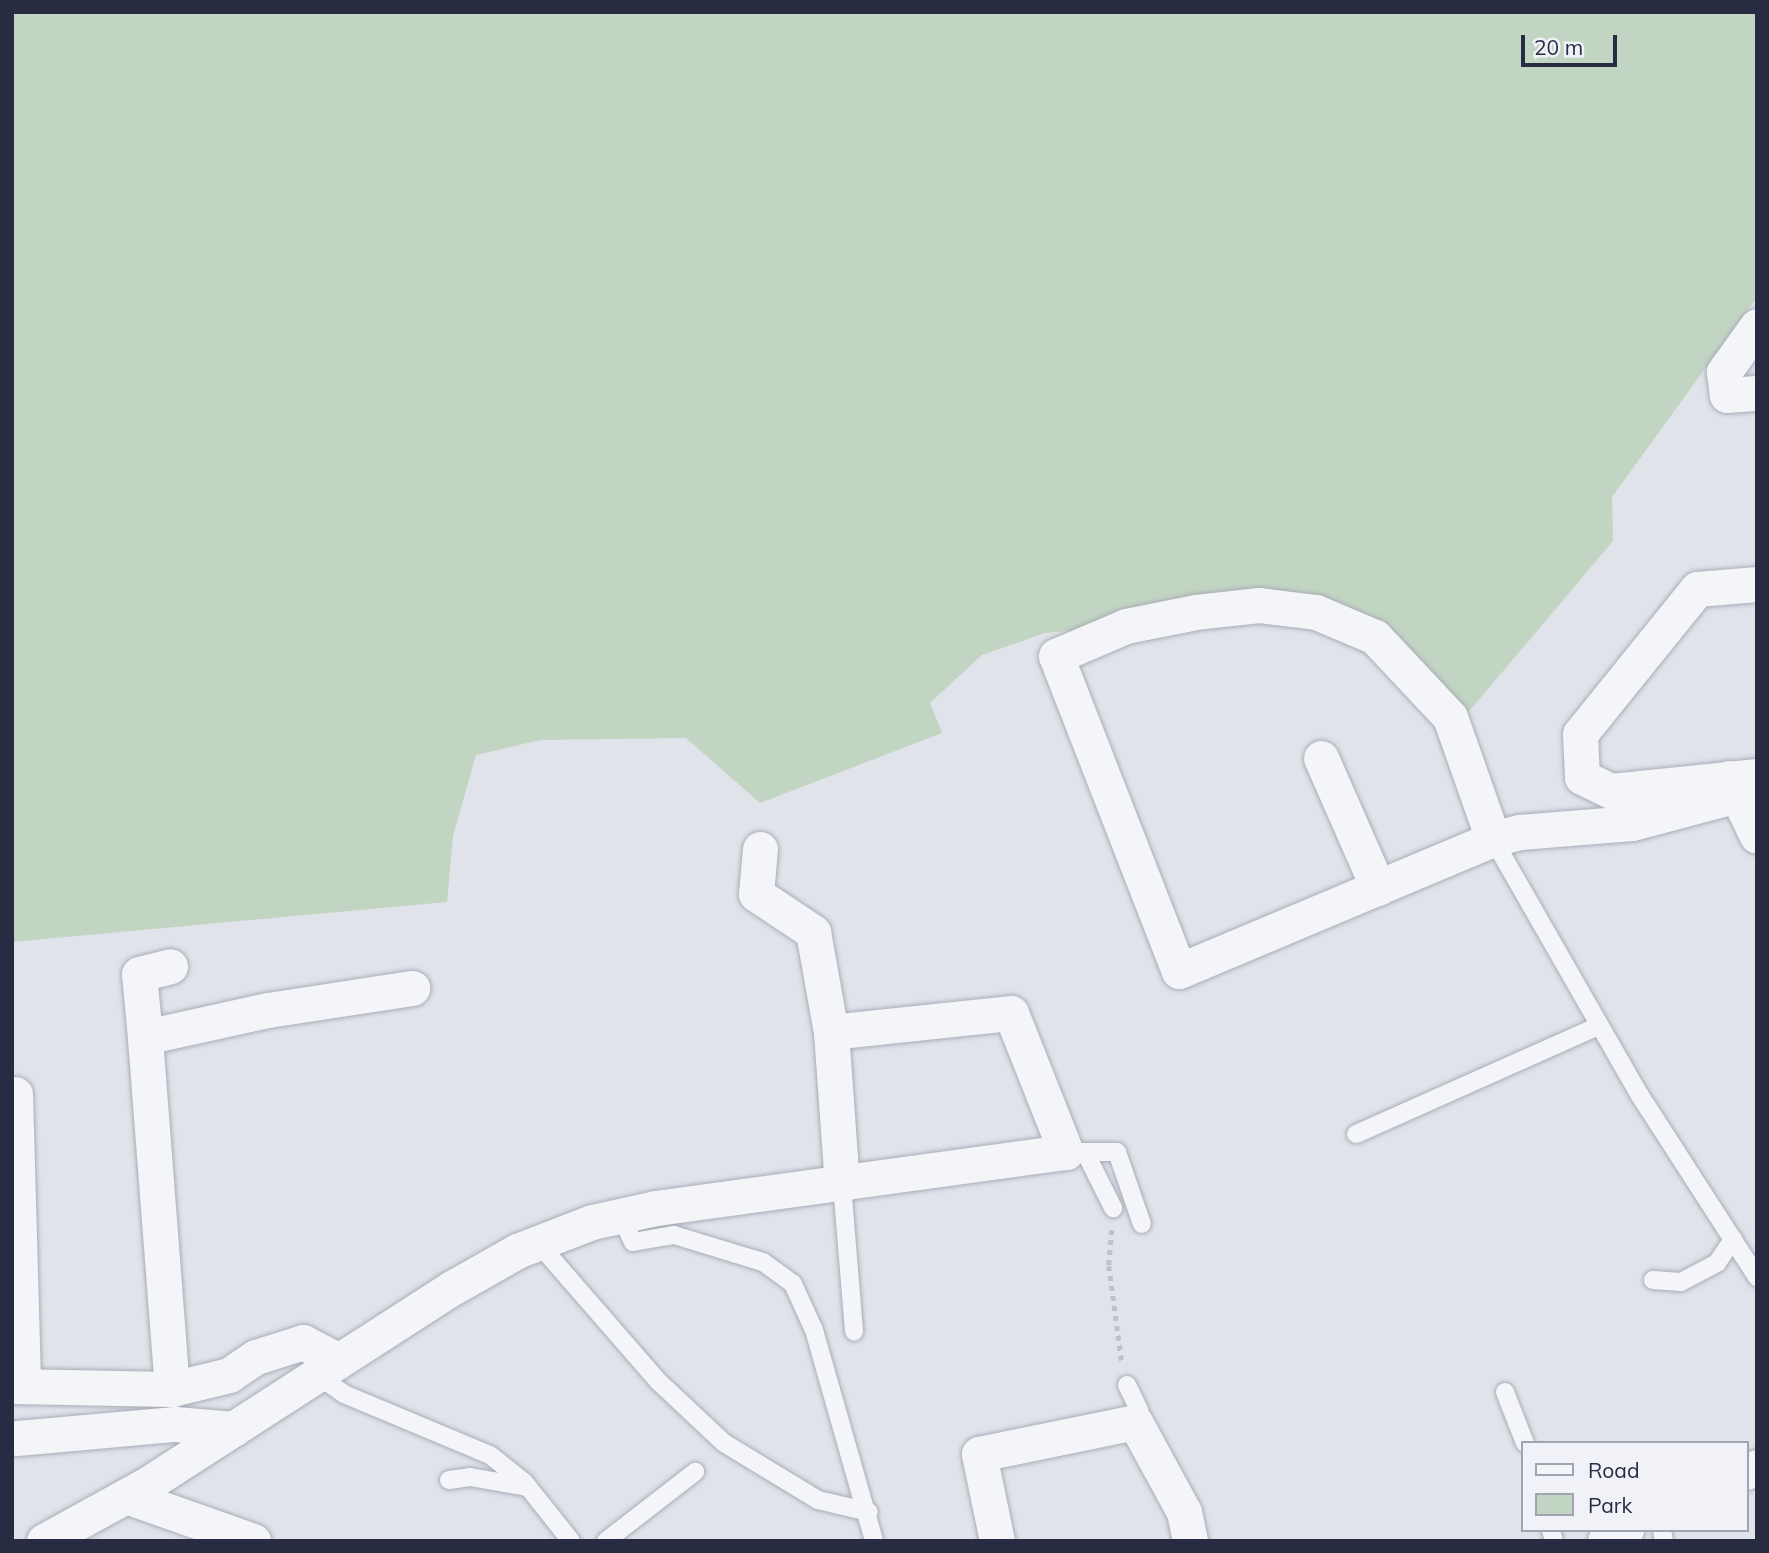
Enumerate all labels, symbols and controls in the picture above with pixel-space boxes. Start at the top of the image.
scale bar [1524,21,1620,65]
text: 20 m [1534,34,1583,60]
legend [1520,1441,1748,1532]
text: Road [1588,1457,1639,1483]
text: Park [1588,1492,1632,1518]

